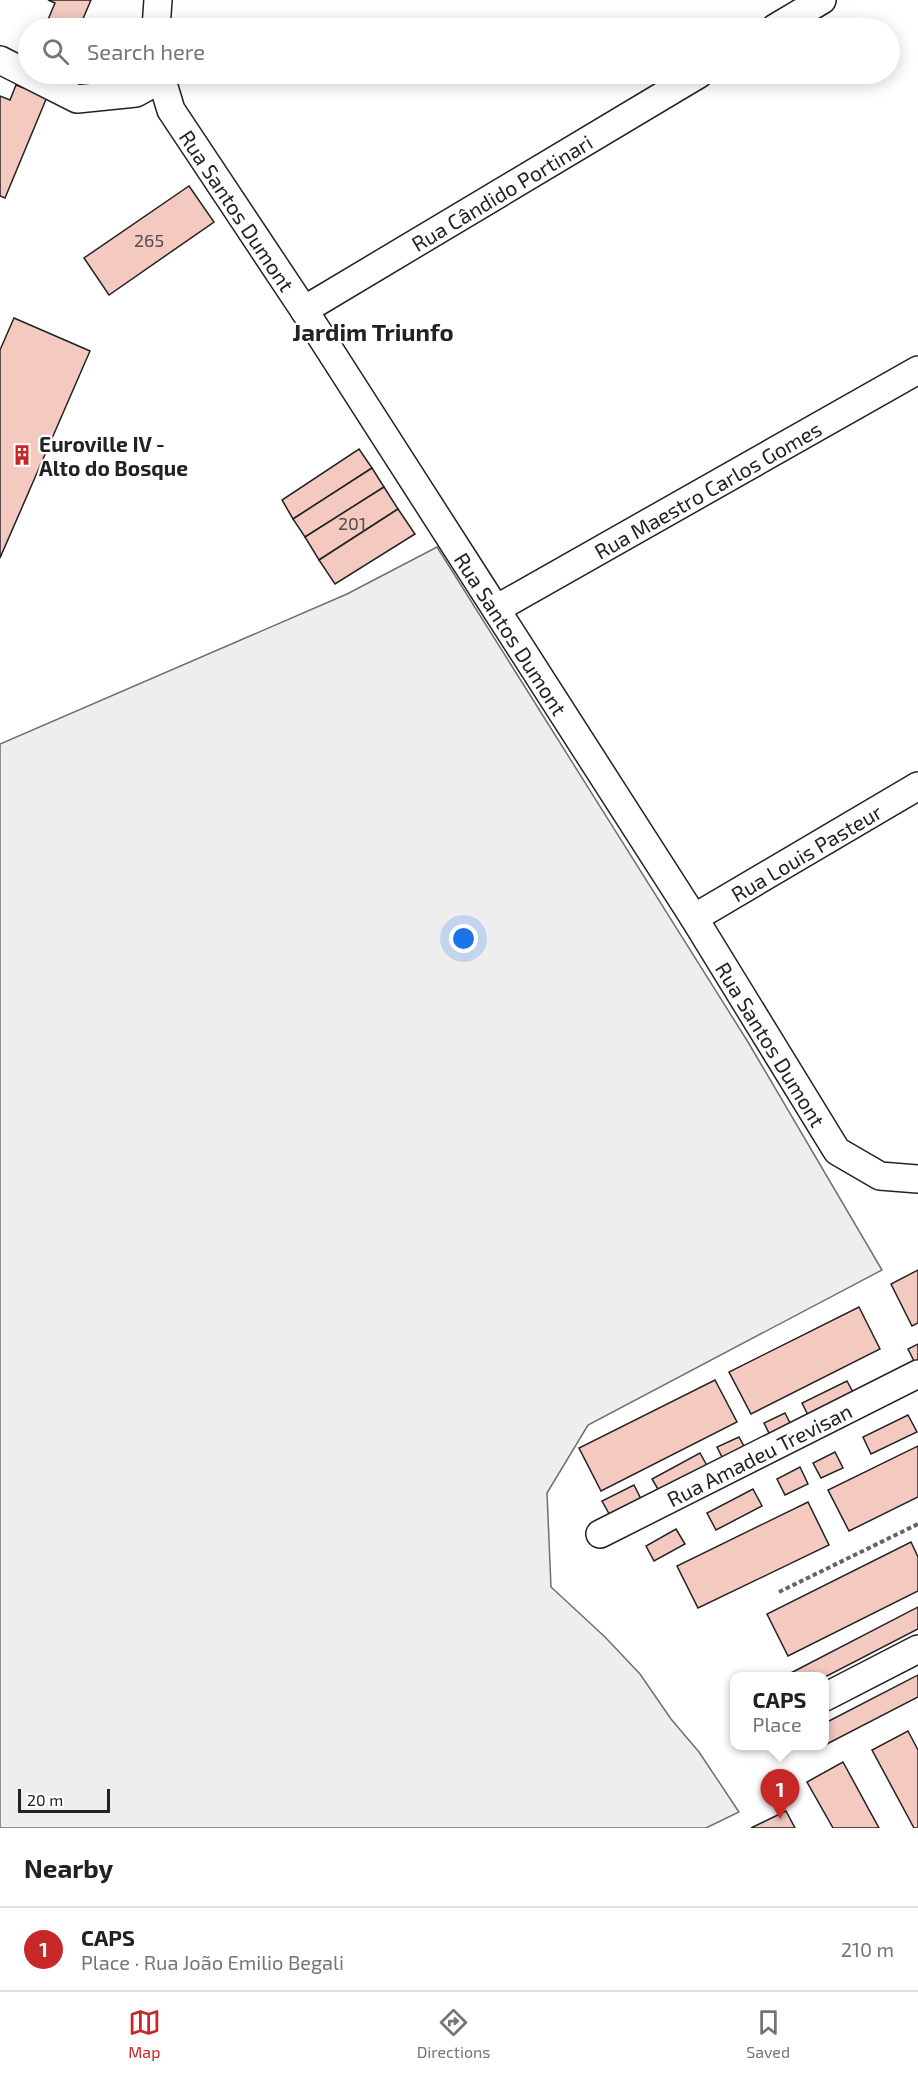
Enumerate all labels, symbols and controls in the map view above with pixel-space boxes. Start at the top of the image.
search box [18,18,900,84]
icon: search [39,35,72,68]
text: Search here [87,38,205,64]
street label: Rua Santos Dumont [175,125,300,296]
street label: Rua Cândido Portinari [407,128,596,256]
house number: 265 [134,229,164,251]
district label: Jardim Triunfo [292,317,454,346]
street label: Rua Maestro Carlos Gomes [590,415,825,563]
place label: Euroville IV - Alto do Bosque [39,431,188,480]
building icon: Euroville IV - Alto do Bosque [10,443,34,467]
house number: 201 [338,512,366,534]
street label: Rua Santos Dumont [450,547,573,719]
street label: Rua Louis Pasteur [726,798,886,906]
your location [449,924,478,953]
street label: Rua Santos Dumont [711,957,831,1131]
street label: Rua Amadeu Trevisan [662,1397,856,1511]
popup [730,1672,829,1750]
text: CAPS [753,1686,806,1712]
text: Place [753,1712,802,1736]
pin: 1 [760,1770,800,1819]
scale bar [18,1786,110,1814]
text: 20 m [27,1790,63,1809]
text: Nearby [24,1852,113,1883]
text: CAPS [81,1924,135,1950]
text: 1 [39,1937,48,1961]
text: 210 m [841,1937,894,1961]
text: Place · Rua João Emilio Begali [81,1950,344,1974]
tab: Map [128,2006,161,2061]
tab: Directions [417,2006,490,2061]
tab: Saved [746,2006,790,2061]

